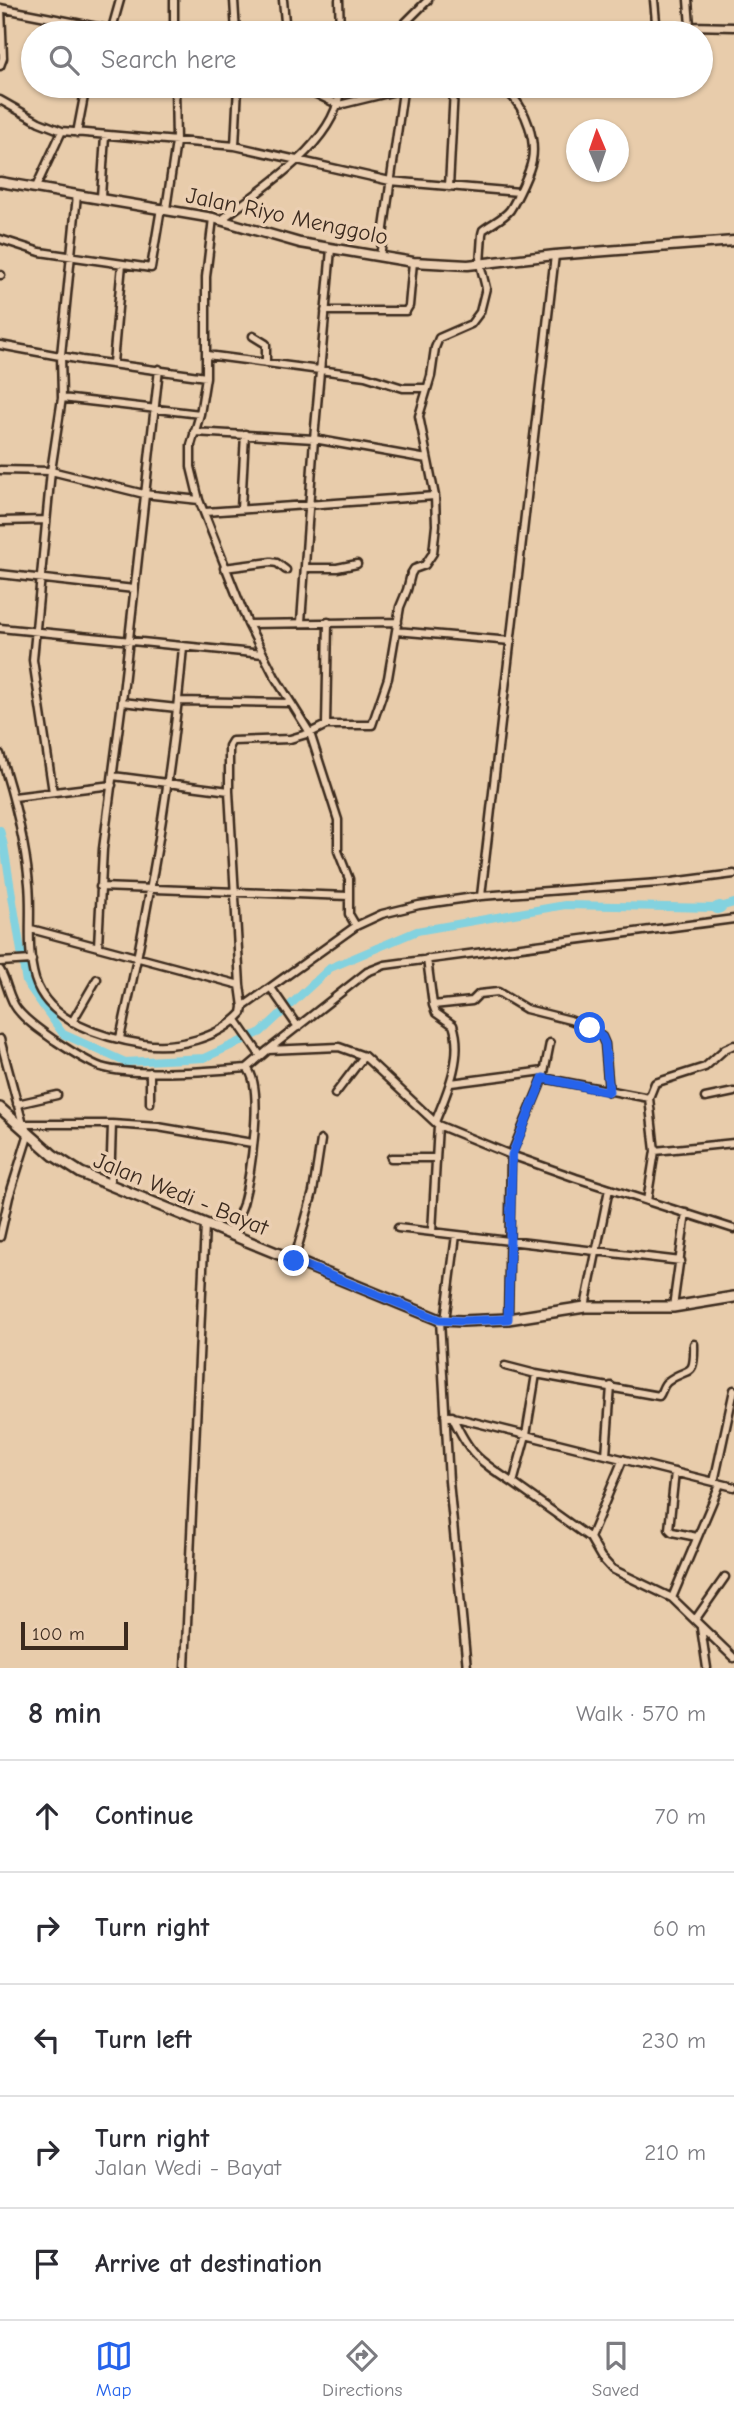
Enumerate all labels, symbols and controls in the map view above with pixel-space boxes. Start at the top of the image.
search box [21,21,713,98]
icon: search [45,41,83,79]
text: Search here [101,45,236,75]
north arrow [566,119,629,182]
street label: Jalan Riyo Menggolo [184,181,390,251]
route start [574,1012,605,1043]
street label: Jalan Wedi - Bayat [90,1147,274,1242]
route end [278,1245,309,1276]
scale bar [21,1619,128,1651]
text: 100 m [32,1623,85,1645]
text: 8 min [28,1696,102,1731]
text: Walk · 570 m [576,1700,706,1727]
icon: ahead [28,1797,66,1835]
text: Continue [95,1801,193,1831]
text: 70 m [654,1803,706,1830]
icon: right [28,1909,66,1947]
text: Turn right [95,1913,209,1943]
text: 60 m [653,1915,706,1942]
icon: left [28,2021,66,2059]
text: Turn left [95,2025,192,2055]
text: 230 m [642,2027,706,2054]
text: Turn right [95,2124,209,2154]
icon: right [28,2133,66,2171]
text: 210 m [644,2139,706,2166]
text: Jalan Wedi - Bayat [95,2154,281,2181]
icon: arrive [28,2245,66,2283]
text: Arrive at destination [95,2249,322,2279]
tab: Map [95,2337,133,2401]
tab: Directions [322,2337,402,2401]
tab: Saved [592,2337,639,2401]

